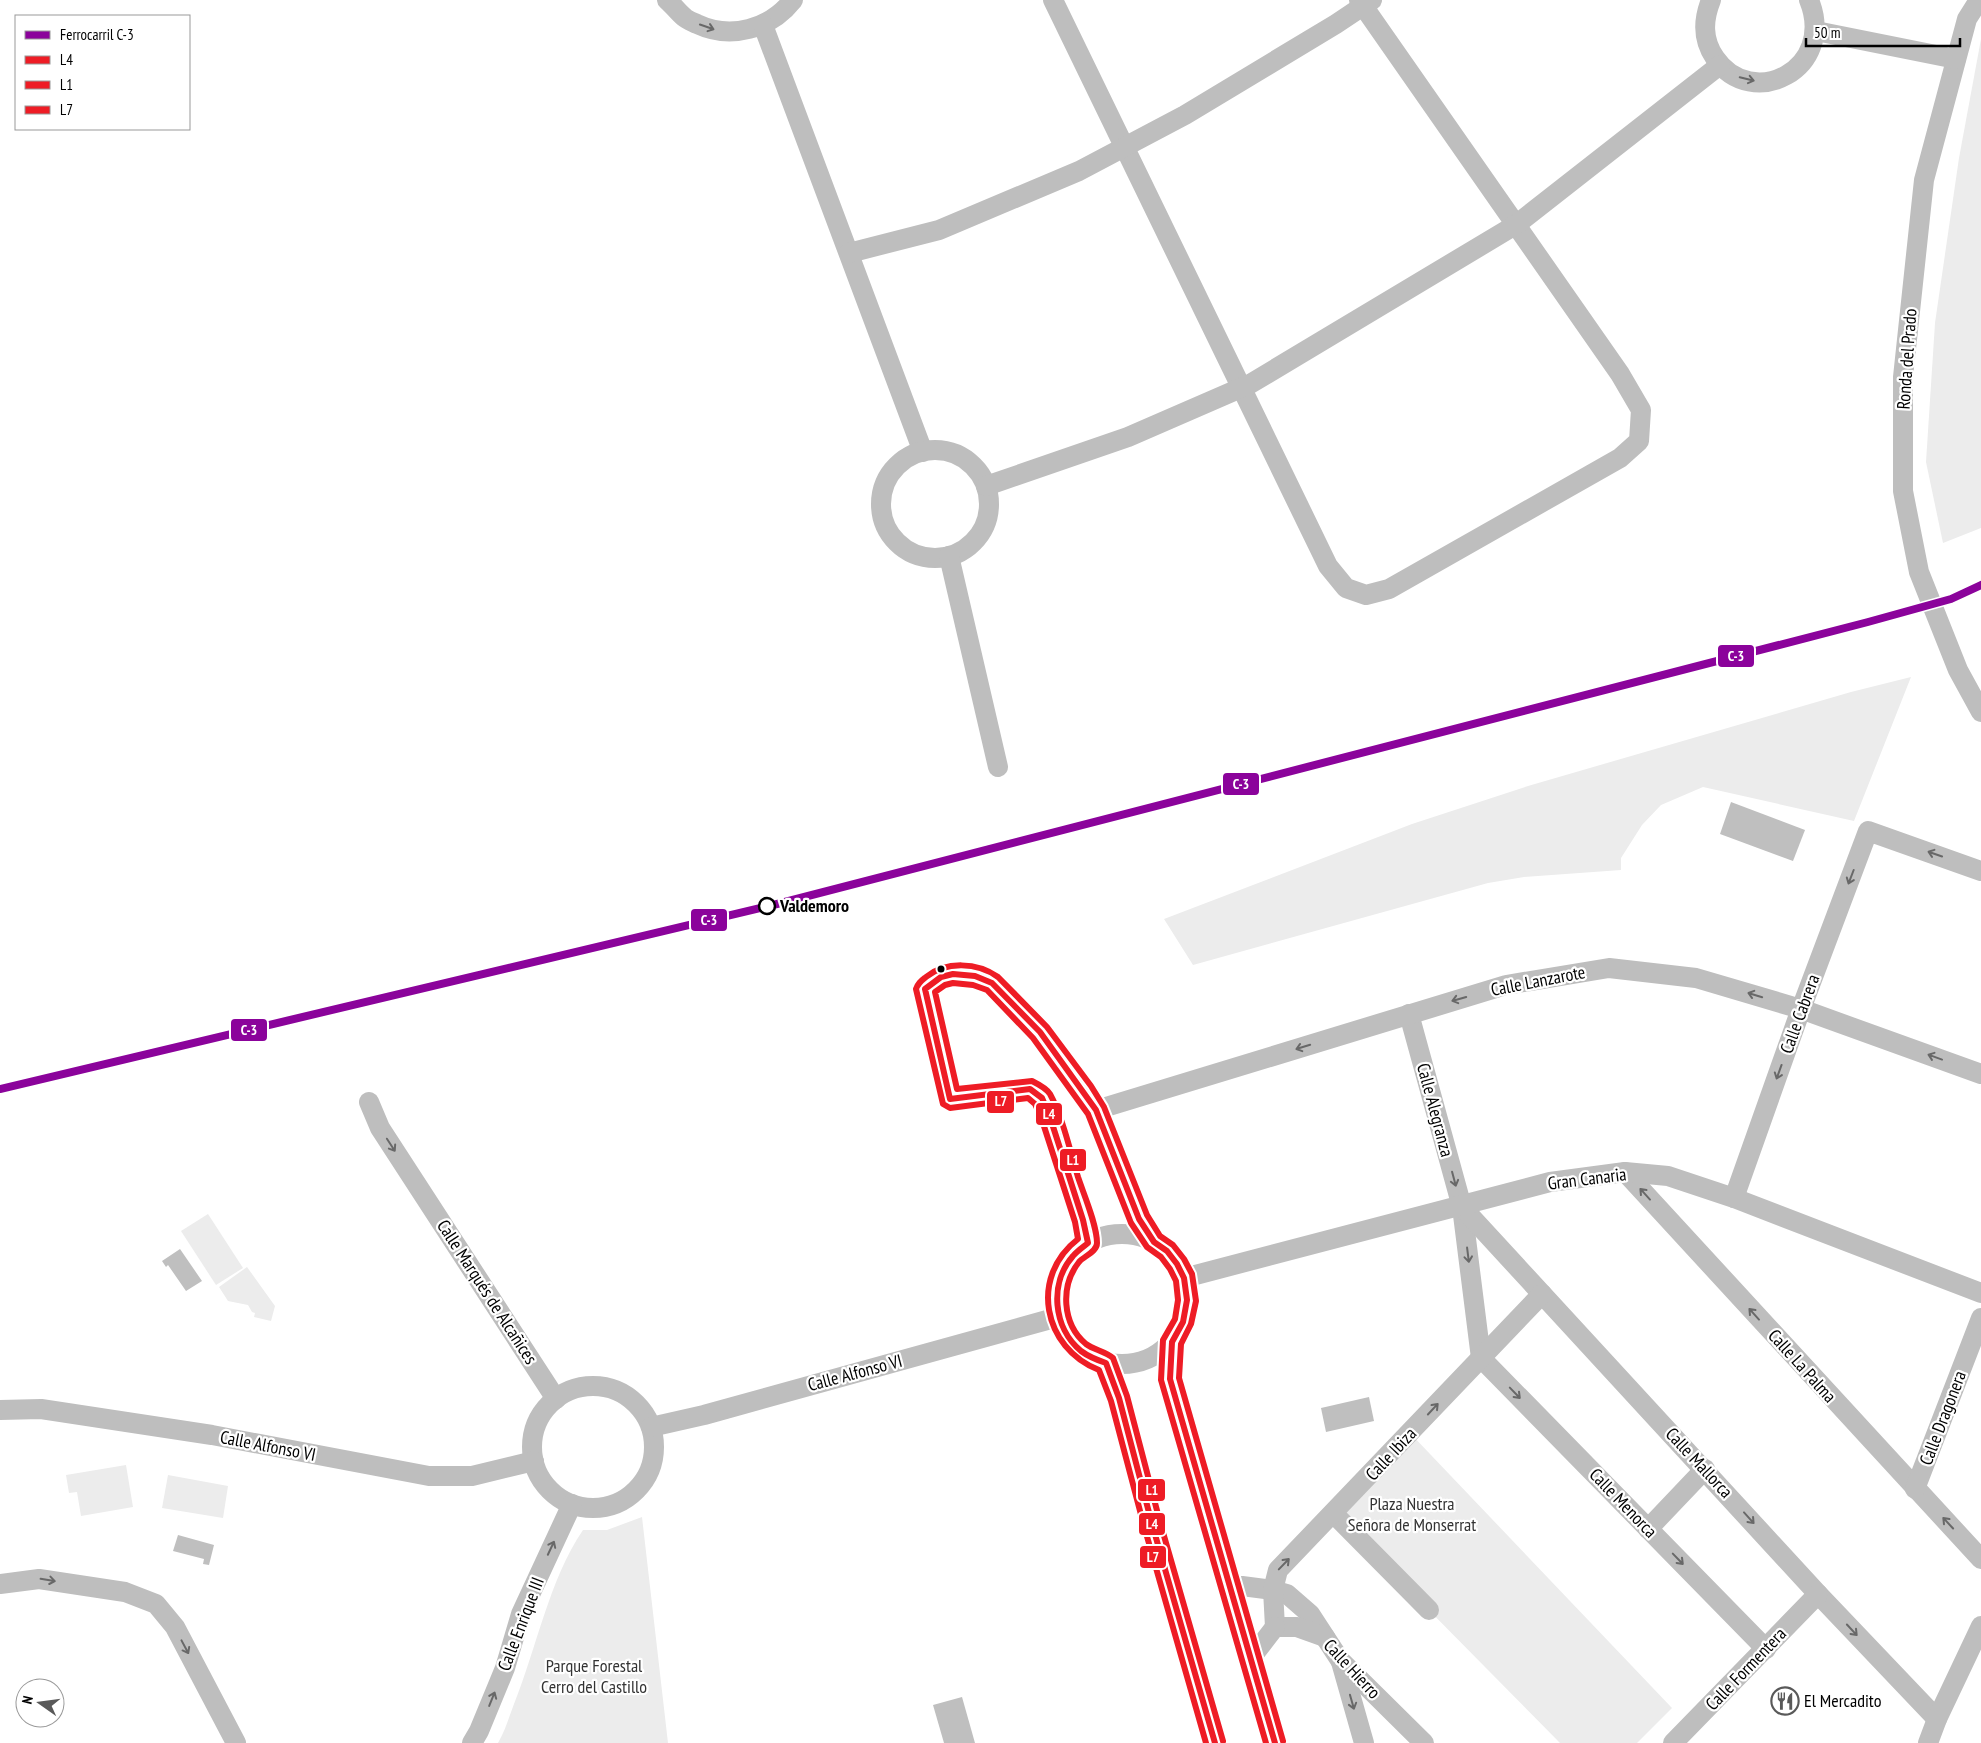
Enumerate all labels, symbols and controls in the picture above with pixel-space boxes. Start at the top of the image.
legend [15,15,190,130]
scale bar [1806,15,1960,47]
one-way arrow [698,23,714,32]
text: 50 m [1814,23,1840,42]
text: Ferrocarril C-3 [60,25,134,44]
text: L4 [60,50,73,69]
text: L1 [60,75,73,94]
one-way arrow [1739,75,1755,84]
text: L7 [60,100,73,119]
street label: Ronda del Prado [1892,308,1922,410]
line badge: C-3 [1717,644,1755,668]
text: C-3 [1728,647,1744,665]
line badge: C-3 [1222,772,1260,796]
text: C-3 [1233,775,1249,793]
one-way arrow [1927,849,1943,859]
one-way arrow [1846,868,1855,884]
place label: Valdemoro [779,894,849,917]
marker: Valdemoro [758,897,776,915]
line badge: C-3 [690,908,728,932]
text: C-3 [701,911,717,929]
street label: Calle Lanzarote [1489,960,1587,1001]
unlabelled marker [936,964,946,974]
street label: Calle Cabrera [1775,971,1824,1056]
one-way arrow [1747,990,1763,1000]
one-way arrow [1451,994,1467,1004]
line badge: C-3 [230,1018,268,1042]
text: C-3 [241,1021,257,1039]
one-way arrow [1296,1042,1312,1052]
one-way arrow [1928,1052,1943,1061]
street label: Calle Alegranza [1412,1061,1459,1159]
one-way arrow [1774,1064,1783,1079]
line badge: L7 [986,1090,1015,1114]
text: L7 [995,1092,1008,1110]
line badge: L4 [1035,1102,1063,1126]
text: L4 [1043,1105,1056,1123]
one-way arrow [386,1137,396,1151]
line badge: L1 [1059,1148,1087,1172]
text: L1 [1067,1151,1079,1169]
street label: Gran Canaria [1546,1162,1628,1195]
one-way arrow [1450,1170,1459,1186]
one-way arrow [1639,1187,1651,1200]
street label: Calle Marqués de Alcañices [432,1215,543,1368]
one-way arrow [1463,1247,1473,1263]
one-way arrow [1749,1307,1760,1320]
street label: Calle La Palma [1763,1324,1841,1407]
street label: Calle Alfonso VI [805,1349,905,1396]
street label: Calle Dragonera [1914,1367,1971,1468]
one-way arrow [1509,1387,1521,1399]
one-way arrow [1427,1403,1439,1415]
street label: Calle Ibiza [1360,1422,1421,1485]
street label: Calle Mallorca [1661,1423,1738,1503]
street label: Calle Alfonso VI [218,1425,318,1466]
street label: Calle Menorca [1585,1463,1662,1542]
line badge: L1 [1137,1478,1166,1502]
text: L1 [1146,1481,1158,1499]
park label: Plaza Nuestra Señora de Monserrat [1348,1492,1476,1536]
line badge: L4 [1138,1512,1166,1536]
one-way arrow [1743,1512,1755,1525]
text: L4 [1146,1515,1159,1533]
one-way arrow [1942,1518,1954,1530]
one-way arrow [547,1541,557,1556]
line badge: L7 [1139,1545,1167,1569]
text: L7 [1147,1548,1160,1566]
one-way arrow [1672,1553,1684,1565]
one-way arrow [1278,1558,1290,1570]
street label: Calle Enrique III [492,1574,549,1674]
one-way arrow [40,1575,56,1585]
street label: Calle Formentera [1700,1622,1791,1715]
one-way arrow [1846,1623,1858,1636]
street label: Calle Hierro [1319,1634,1386,1704]
one-way arrow [180,1639,190,1654]
park label: Parque Forestal Cerro del Castillo [541,1654,647,1698]
north arrow [15,1678,65,1728]
restaurant icon: El Mercadito [1770,1686,1800,1716]
place label: El Mercadito [1804,1689,1882,1712]
one-way arrow [488,1692,498,1707]
one-way arrow [1347,1693,1357,1709]
text: N [18,1694,37,1706]

